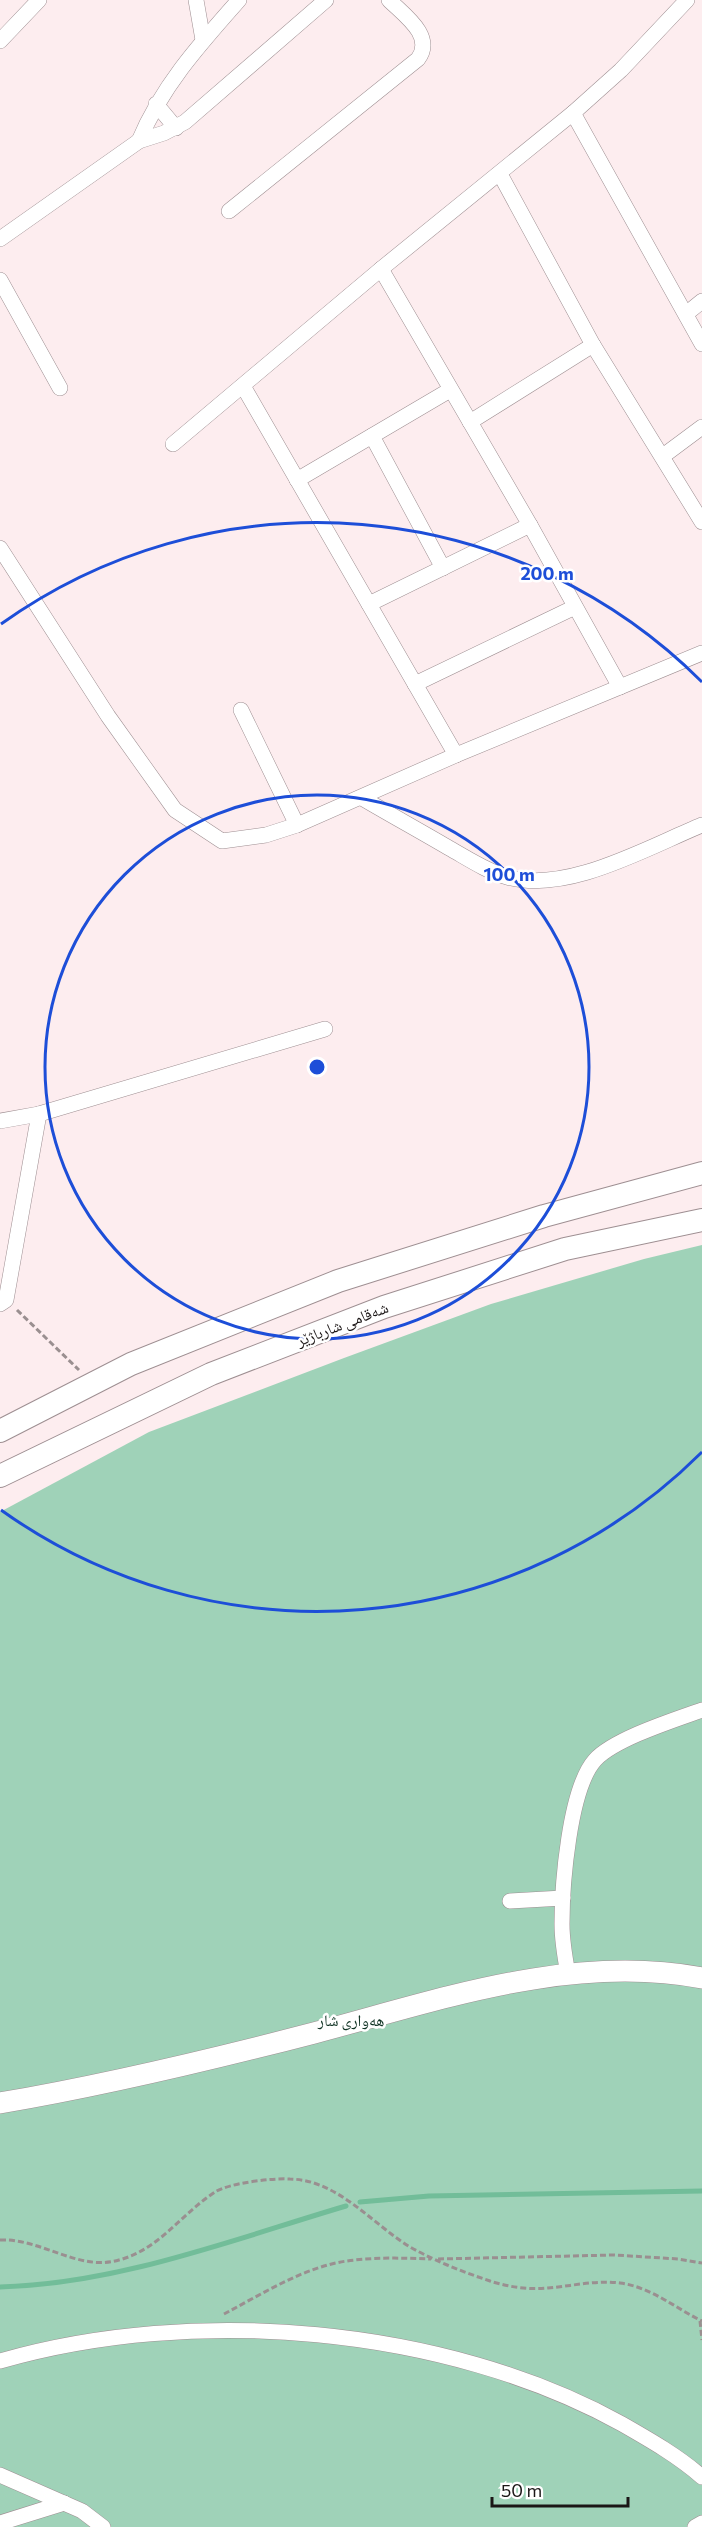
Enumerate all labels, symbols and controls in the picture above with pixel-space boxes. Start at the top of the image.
text: 200 m [520,562,574,584]
text: 100 m [483,863,535,885]
centre of rings [307,1057,327,1077]
street label: شەقامی شارباژێر [292,1297,392,1352]
park label: هەواری شار [317,2010,384,2031]
scale bar [492,2470,628,2508]
text: 50 m [501,2479,542,2501]

